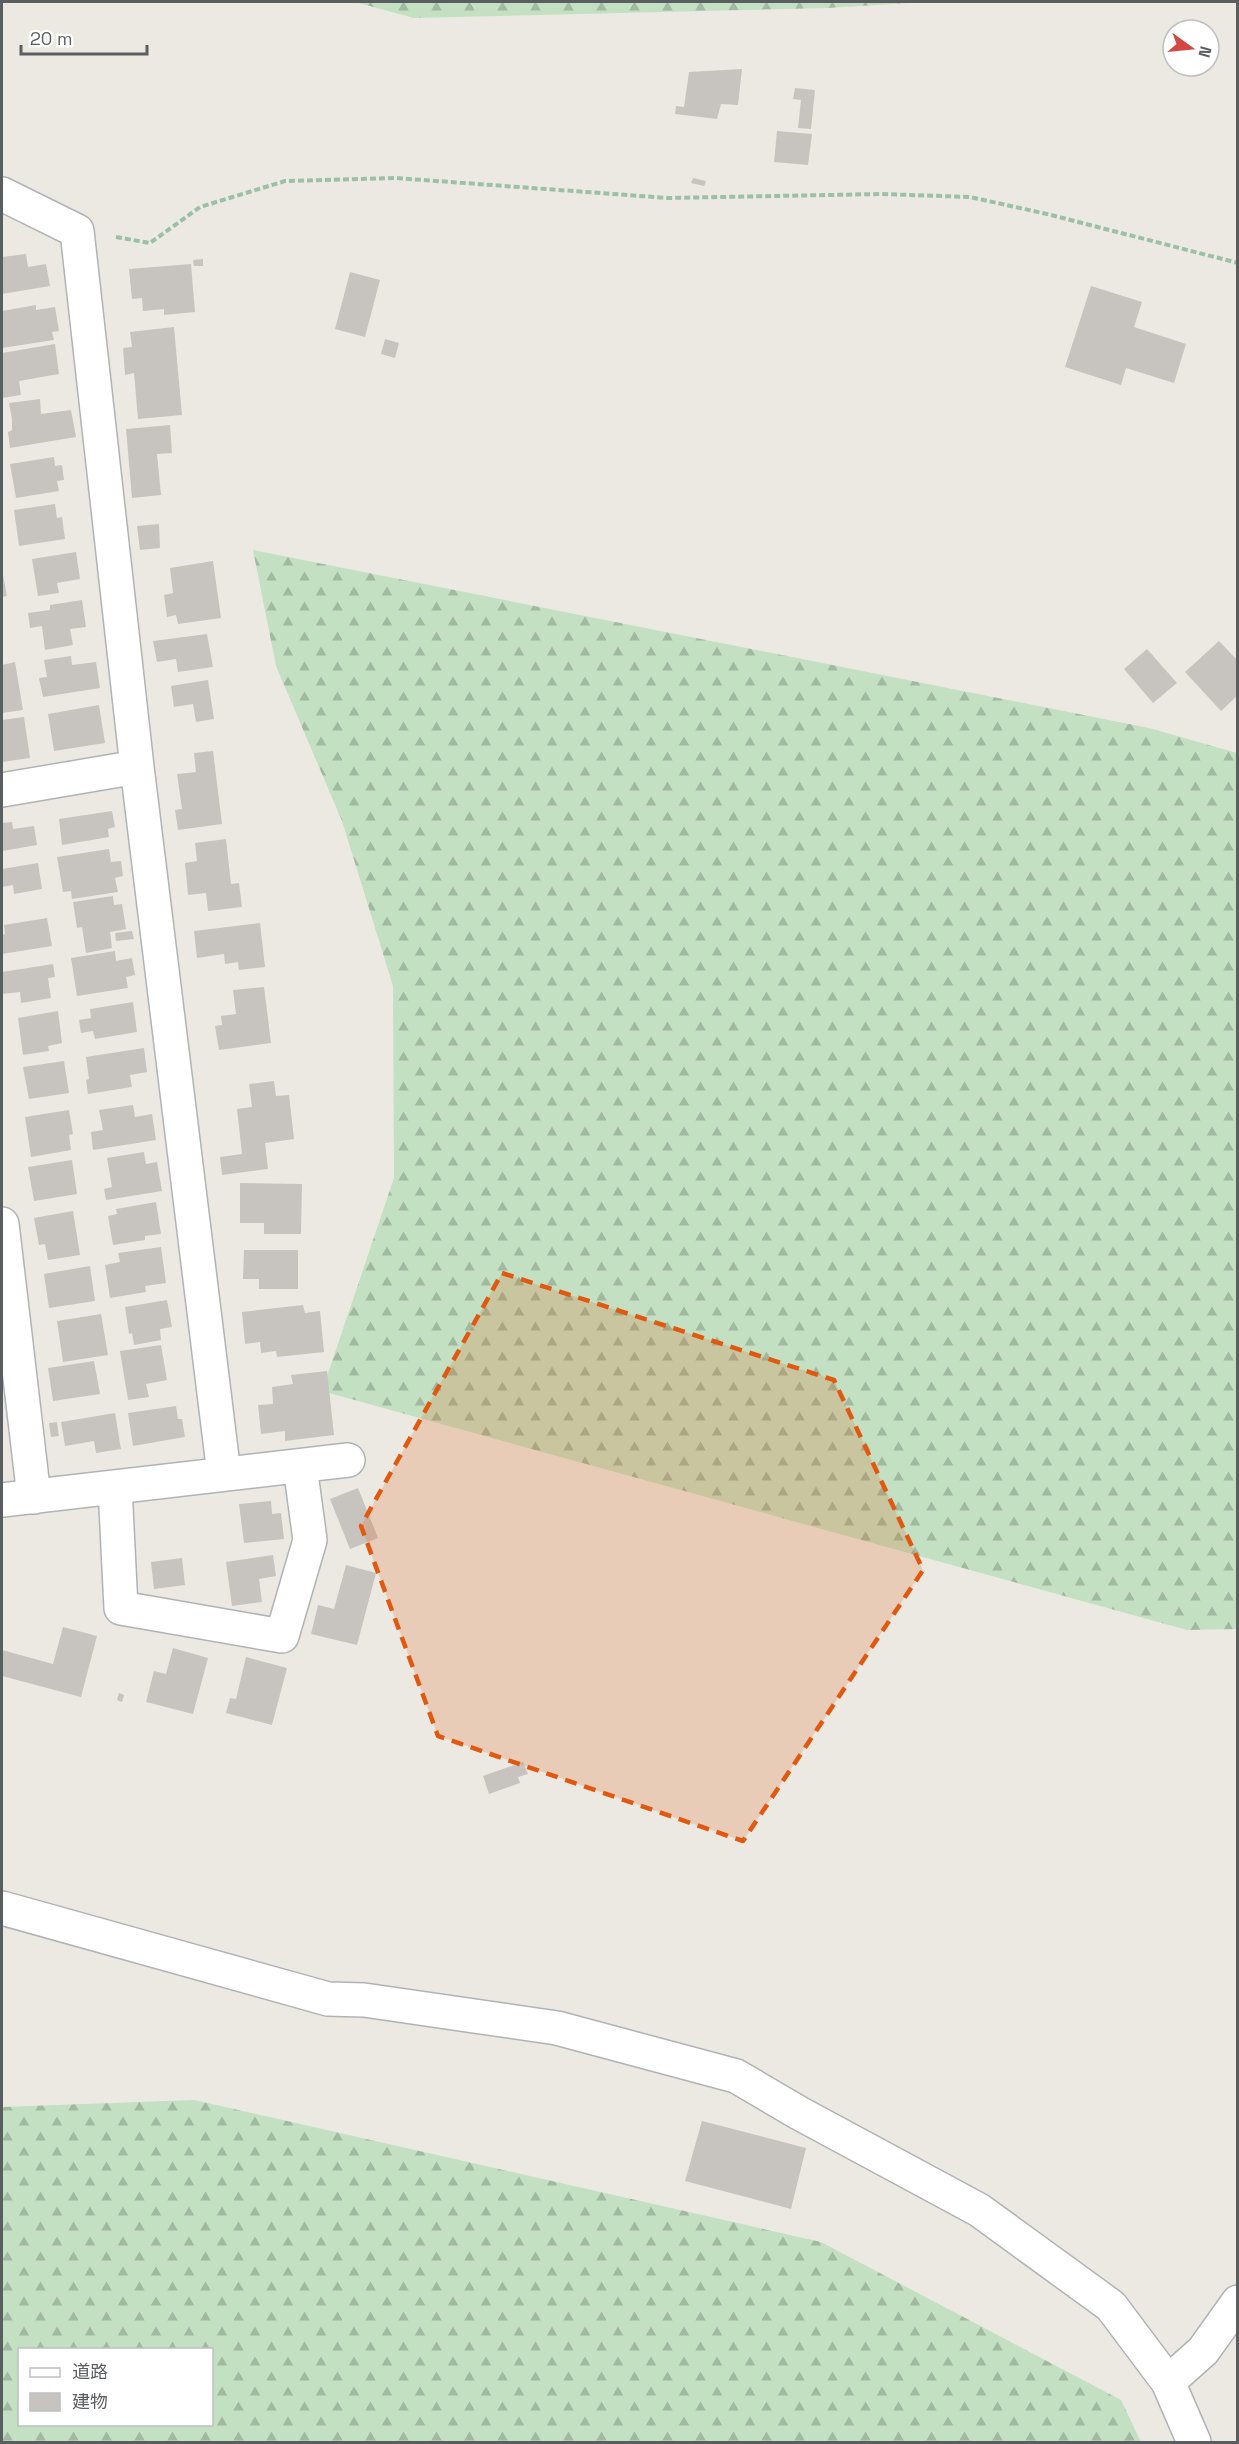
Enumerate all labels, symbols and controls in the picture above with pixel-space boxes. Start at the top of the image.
scale bar [21,18,147,56]
north arrow [1161,18,1221,78]
text: 20 m [30,27,73,50]
text: N [1193,44,1217,60]
legend [18,2348,213,2426]
text: 道路 [72,2360,108,2383]
text: 建物 [72,2390,108,2413]

